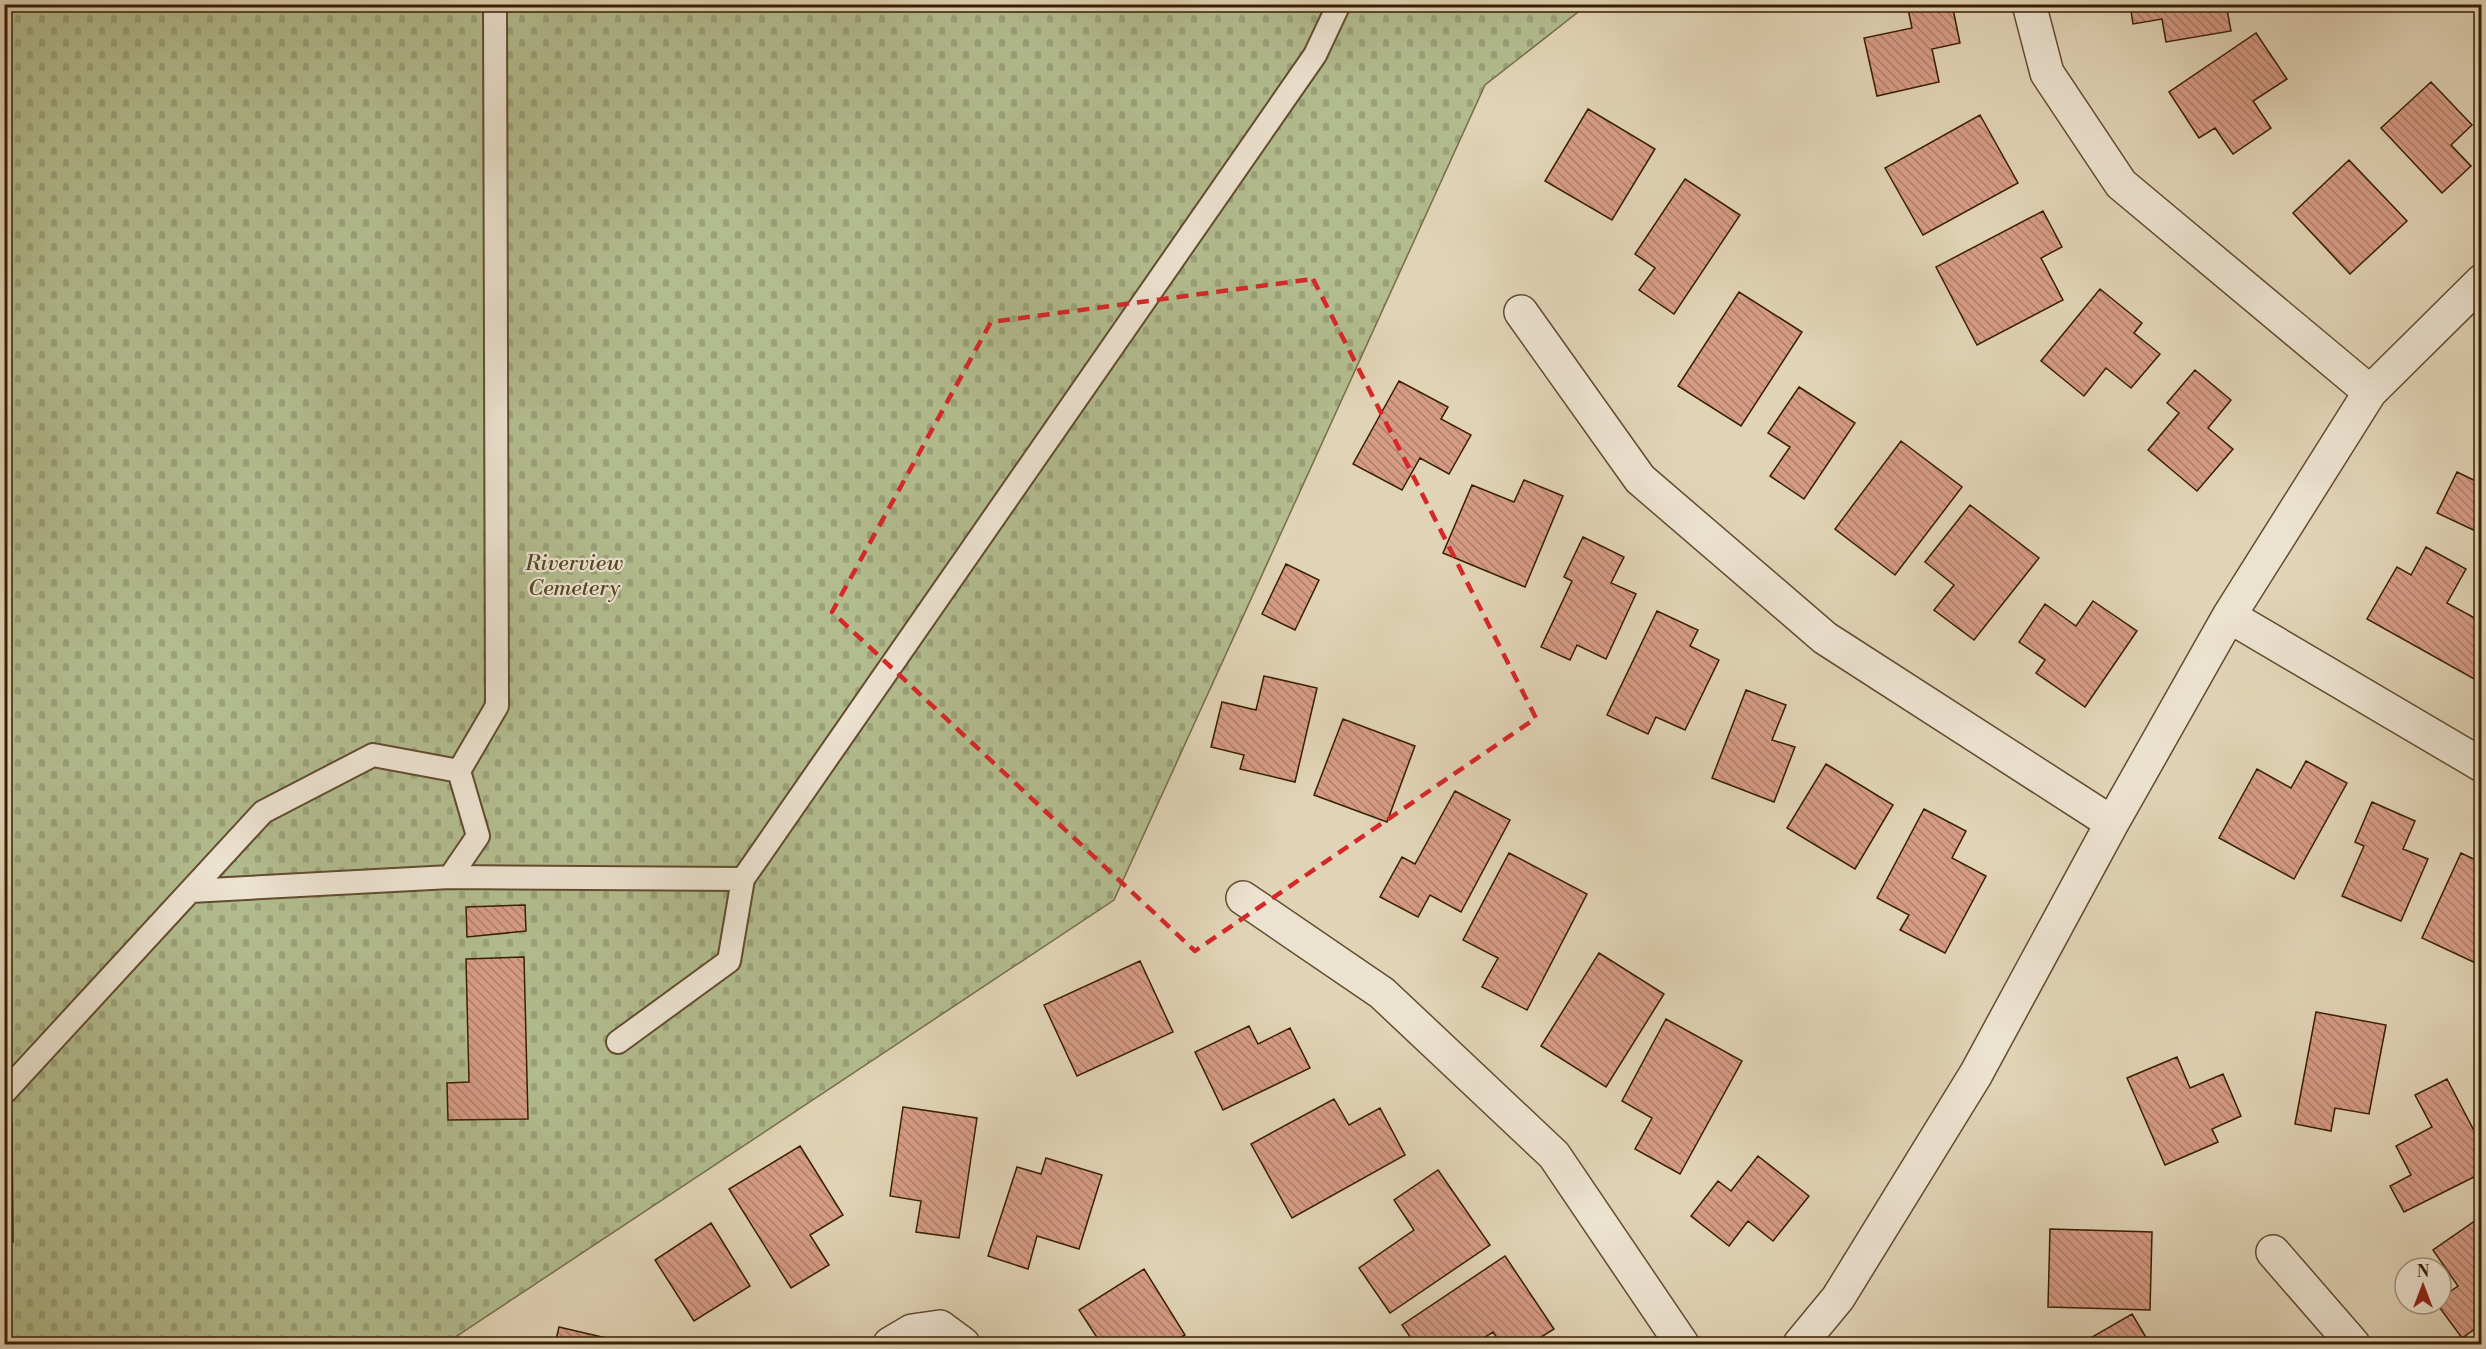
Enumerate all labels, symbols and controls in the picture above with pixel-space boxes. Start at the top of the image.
park label: Riverview Cemetery [524,550,623,602]
north arrow [2393,1256,2453,1316]
text: N [2417,1262,2430,1282]

